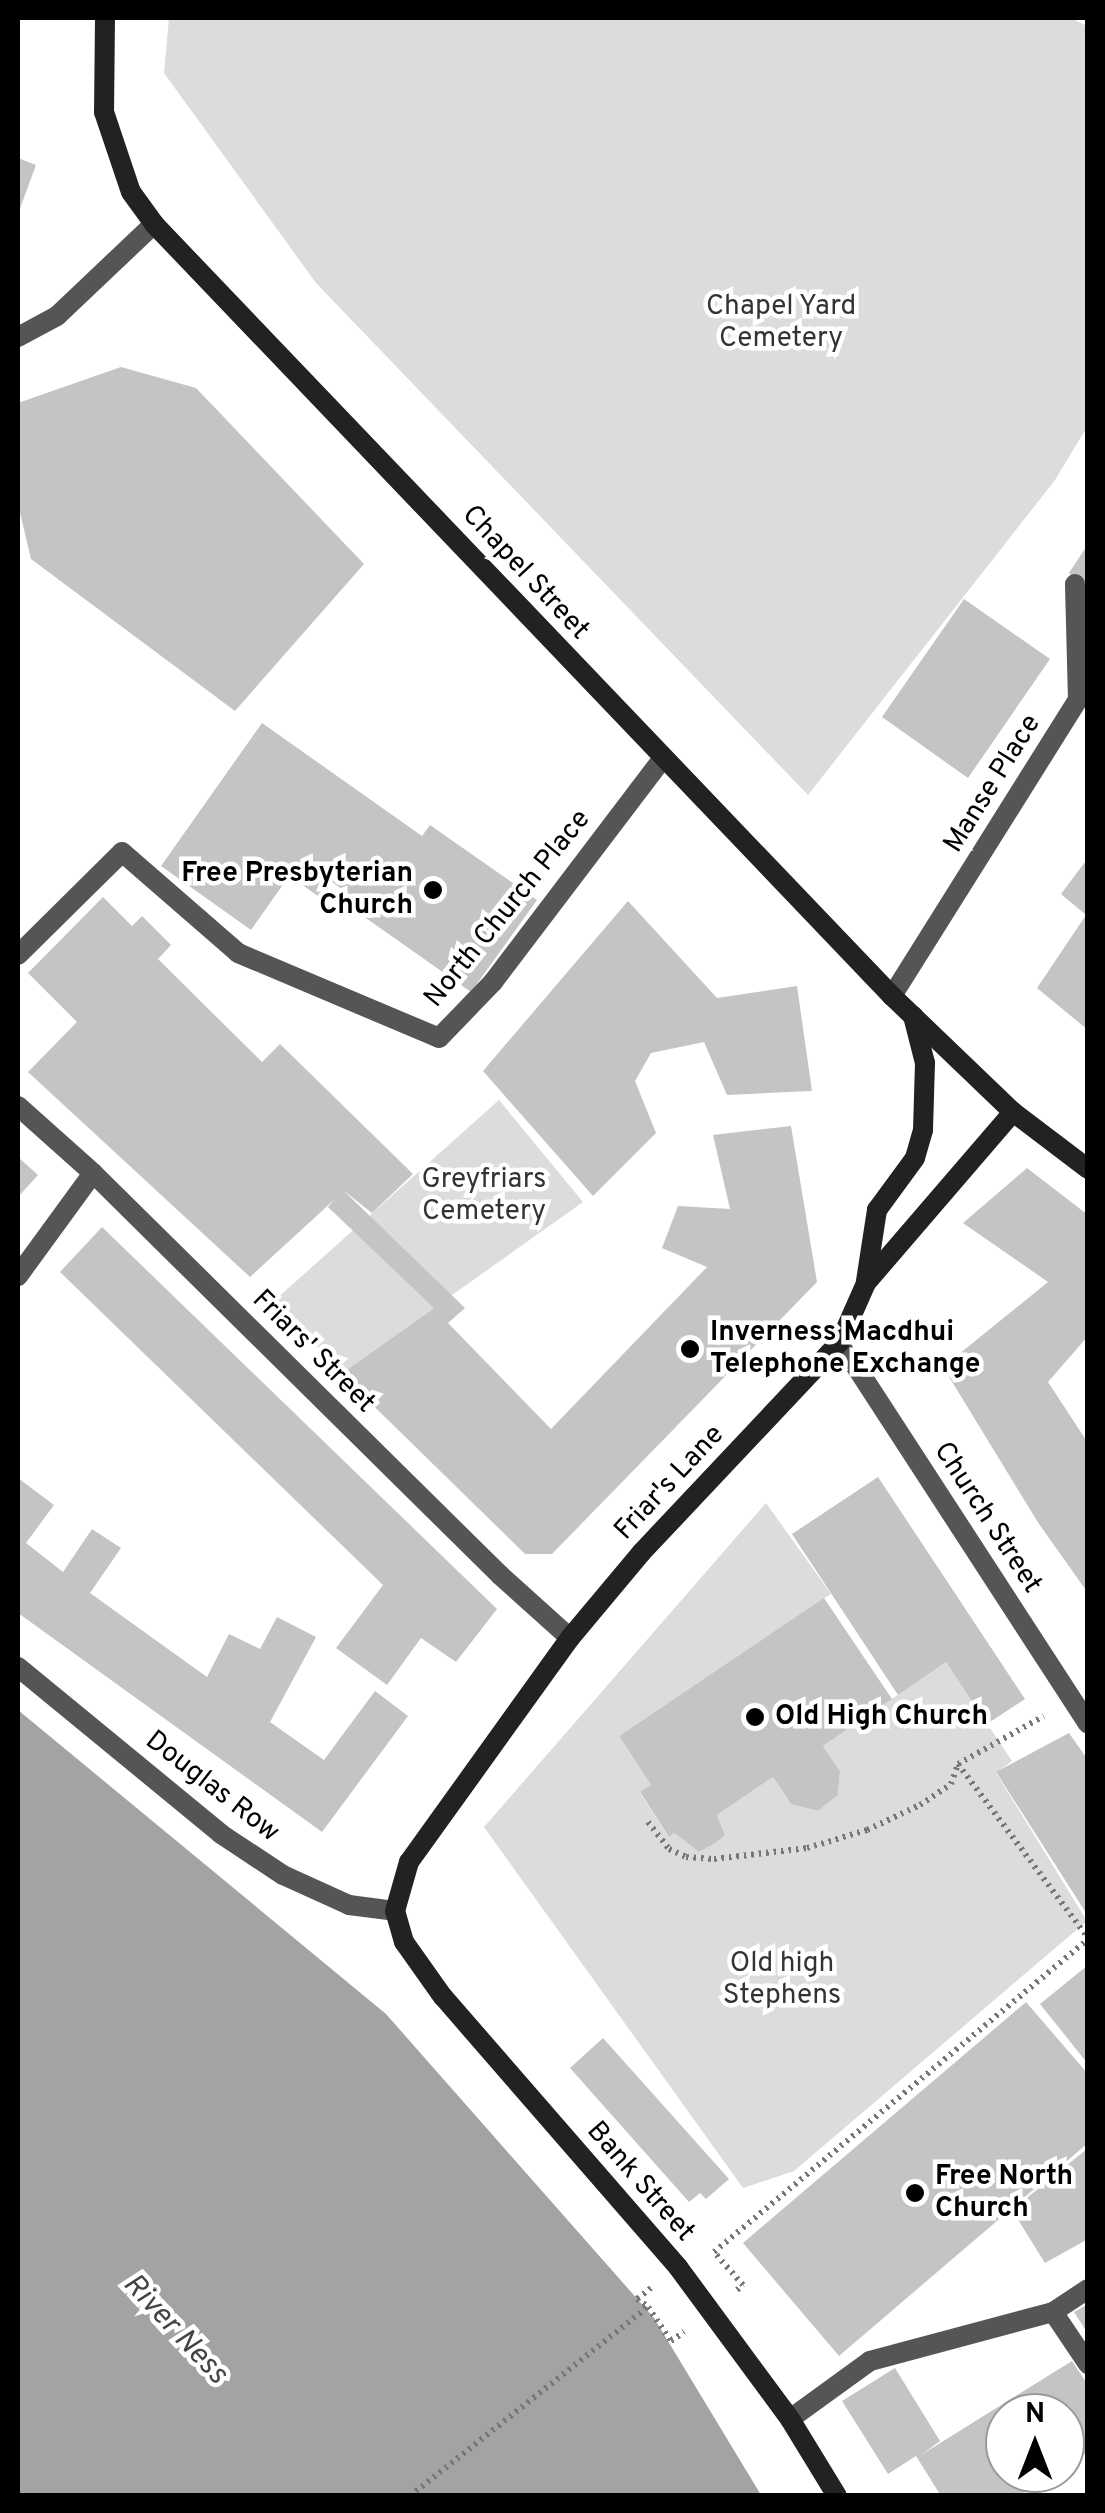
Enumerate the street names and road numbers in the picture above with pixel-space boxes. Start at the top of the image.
street label: Chapel Street [454,499,596,647]
street label: Manse Place [937,709,1049,859]
street label: North Church Place [418,803,598,1015]
street label: Friars' Street [245,1284,381,1420]
street label: Friar's Lane [608,1418,732,1548]
street label: Church Street [926,1436,1048,1600]
street label: Douglas Row [138,1724,286,1850]
street label: Bank Street [579,2115,701,2249]

